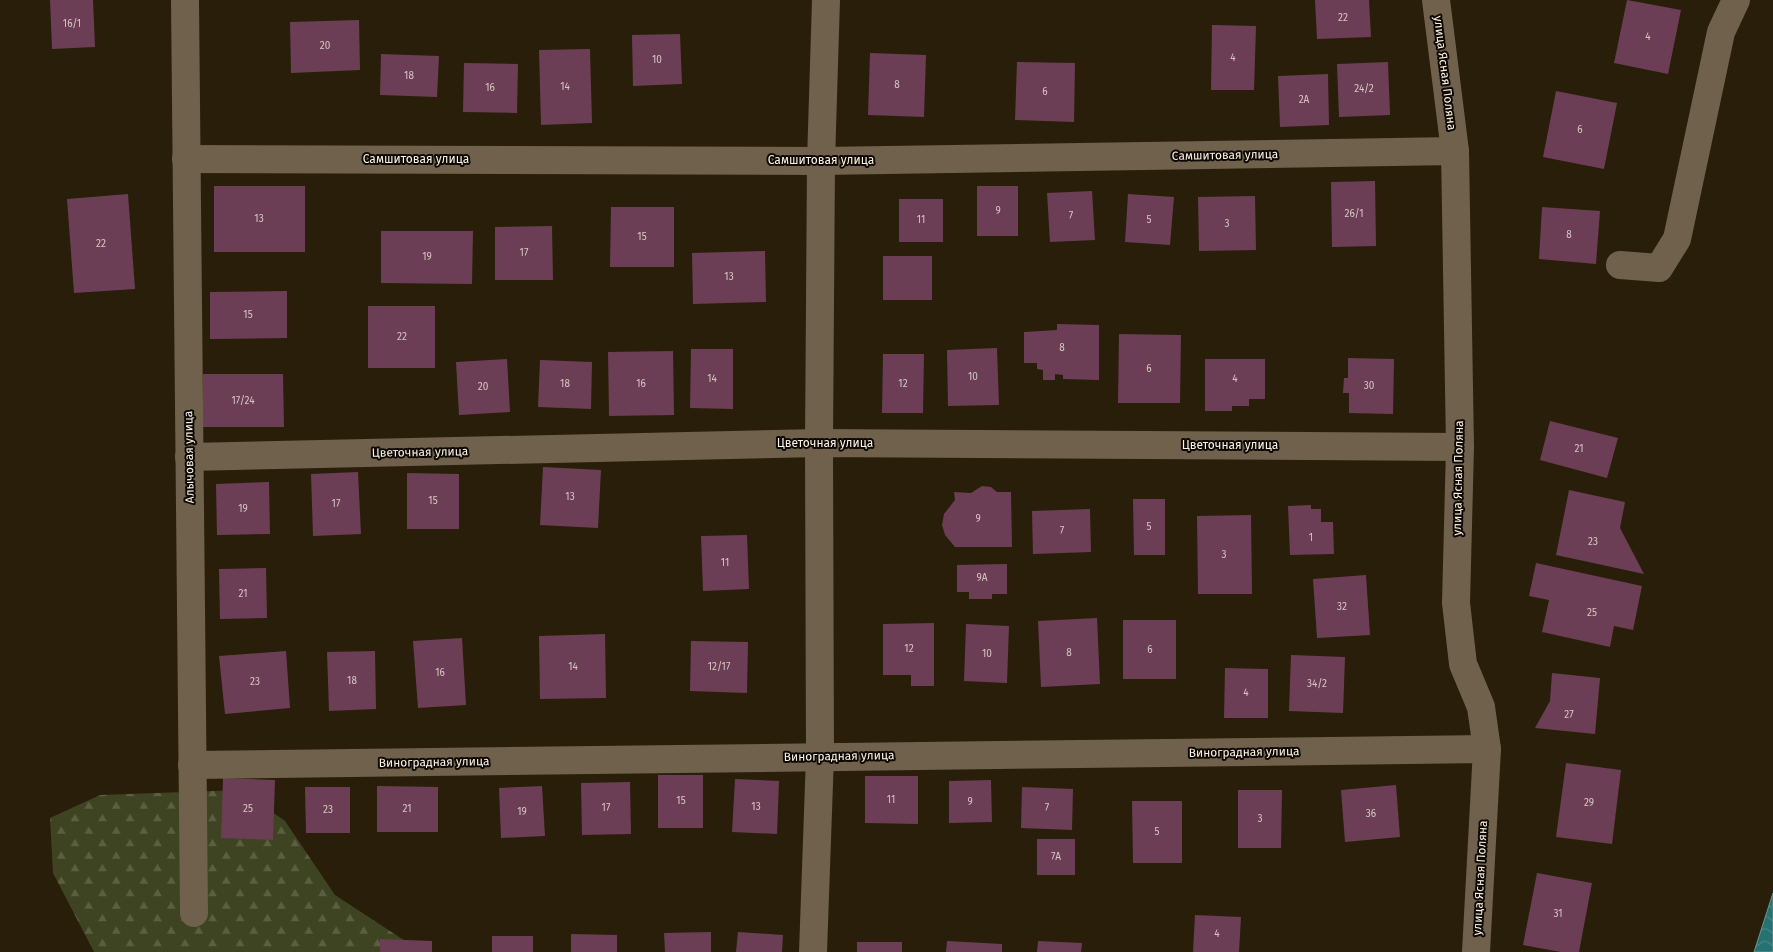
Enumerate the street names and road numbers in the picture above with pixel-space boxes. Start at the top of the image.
street label: улица Ясная Поляна [1431,15,1459,131]
street label: Самшитовая улица [1172,147,1278,163]
street label: Самшитовая улица [363,152,469,166]
street label: Самшитовая улица [768,153,874,167]
street label: Алычовая улица [181,411,197,503]
street label: улица Ясная Поляна [1450,420,1466,536]
street label: Цветочная улица [777,436,873,450]
street label: Цветочная улица [1182,438,1278,452]
street label: Цветочная улица [372,444,468,460]
street label: Виноградная улица [1188,744,1300,760]
street label: Виноградная улица [783,748,895,764]
street label: Виноградная улица [378,754,490,770]
street label: улица Ясная Поляна [1470,820,1490,936]

